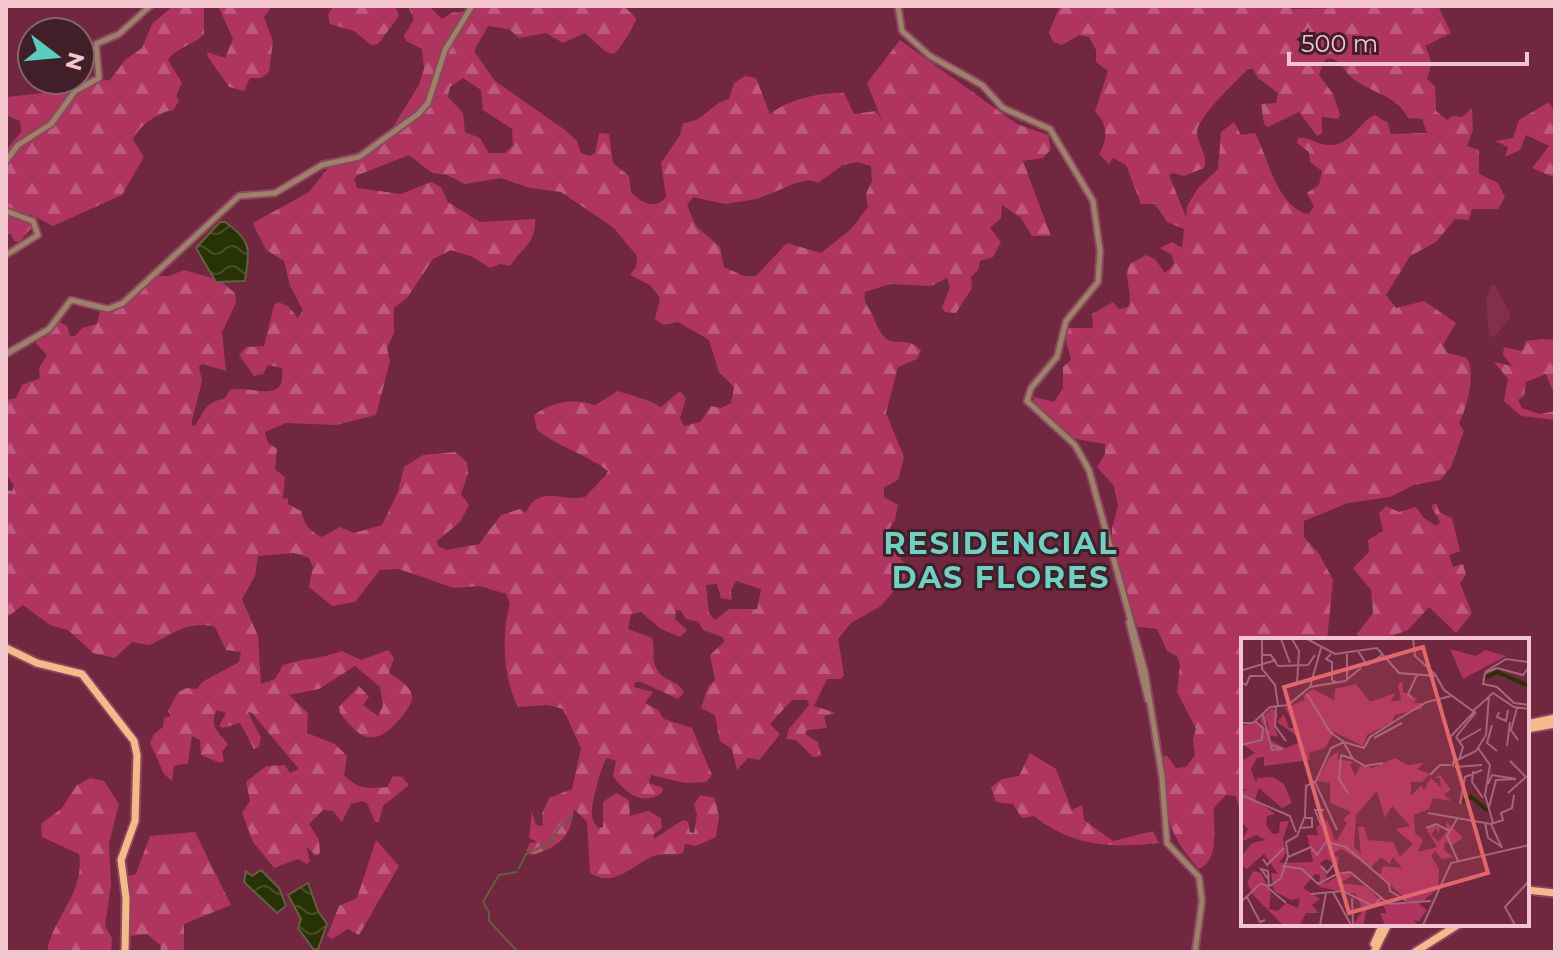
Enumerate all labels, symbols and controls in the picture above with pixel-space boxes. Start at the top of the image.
north arrow [16,16,96,96]
scale bar [1289,16,1527,66]
text: 500 m [1301,29,1378,58]
text: N [59,49,90,74]
district label: RESIDENCIAL DAS FLORES [884,525,1118,596]
inset map [1241,638,1529,926]

